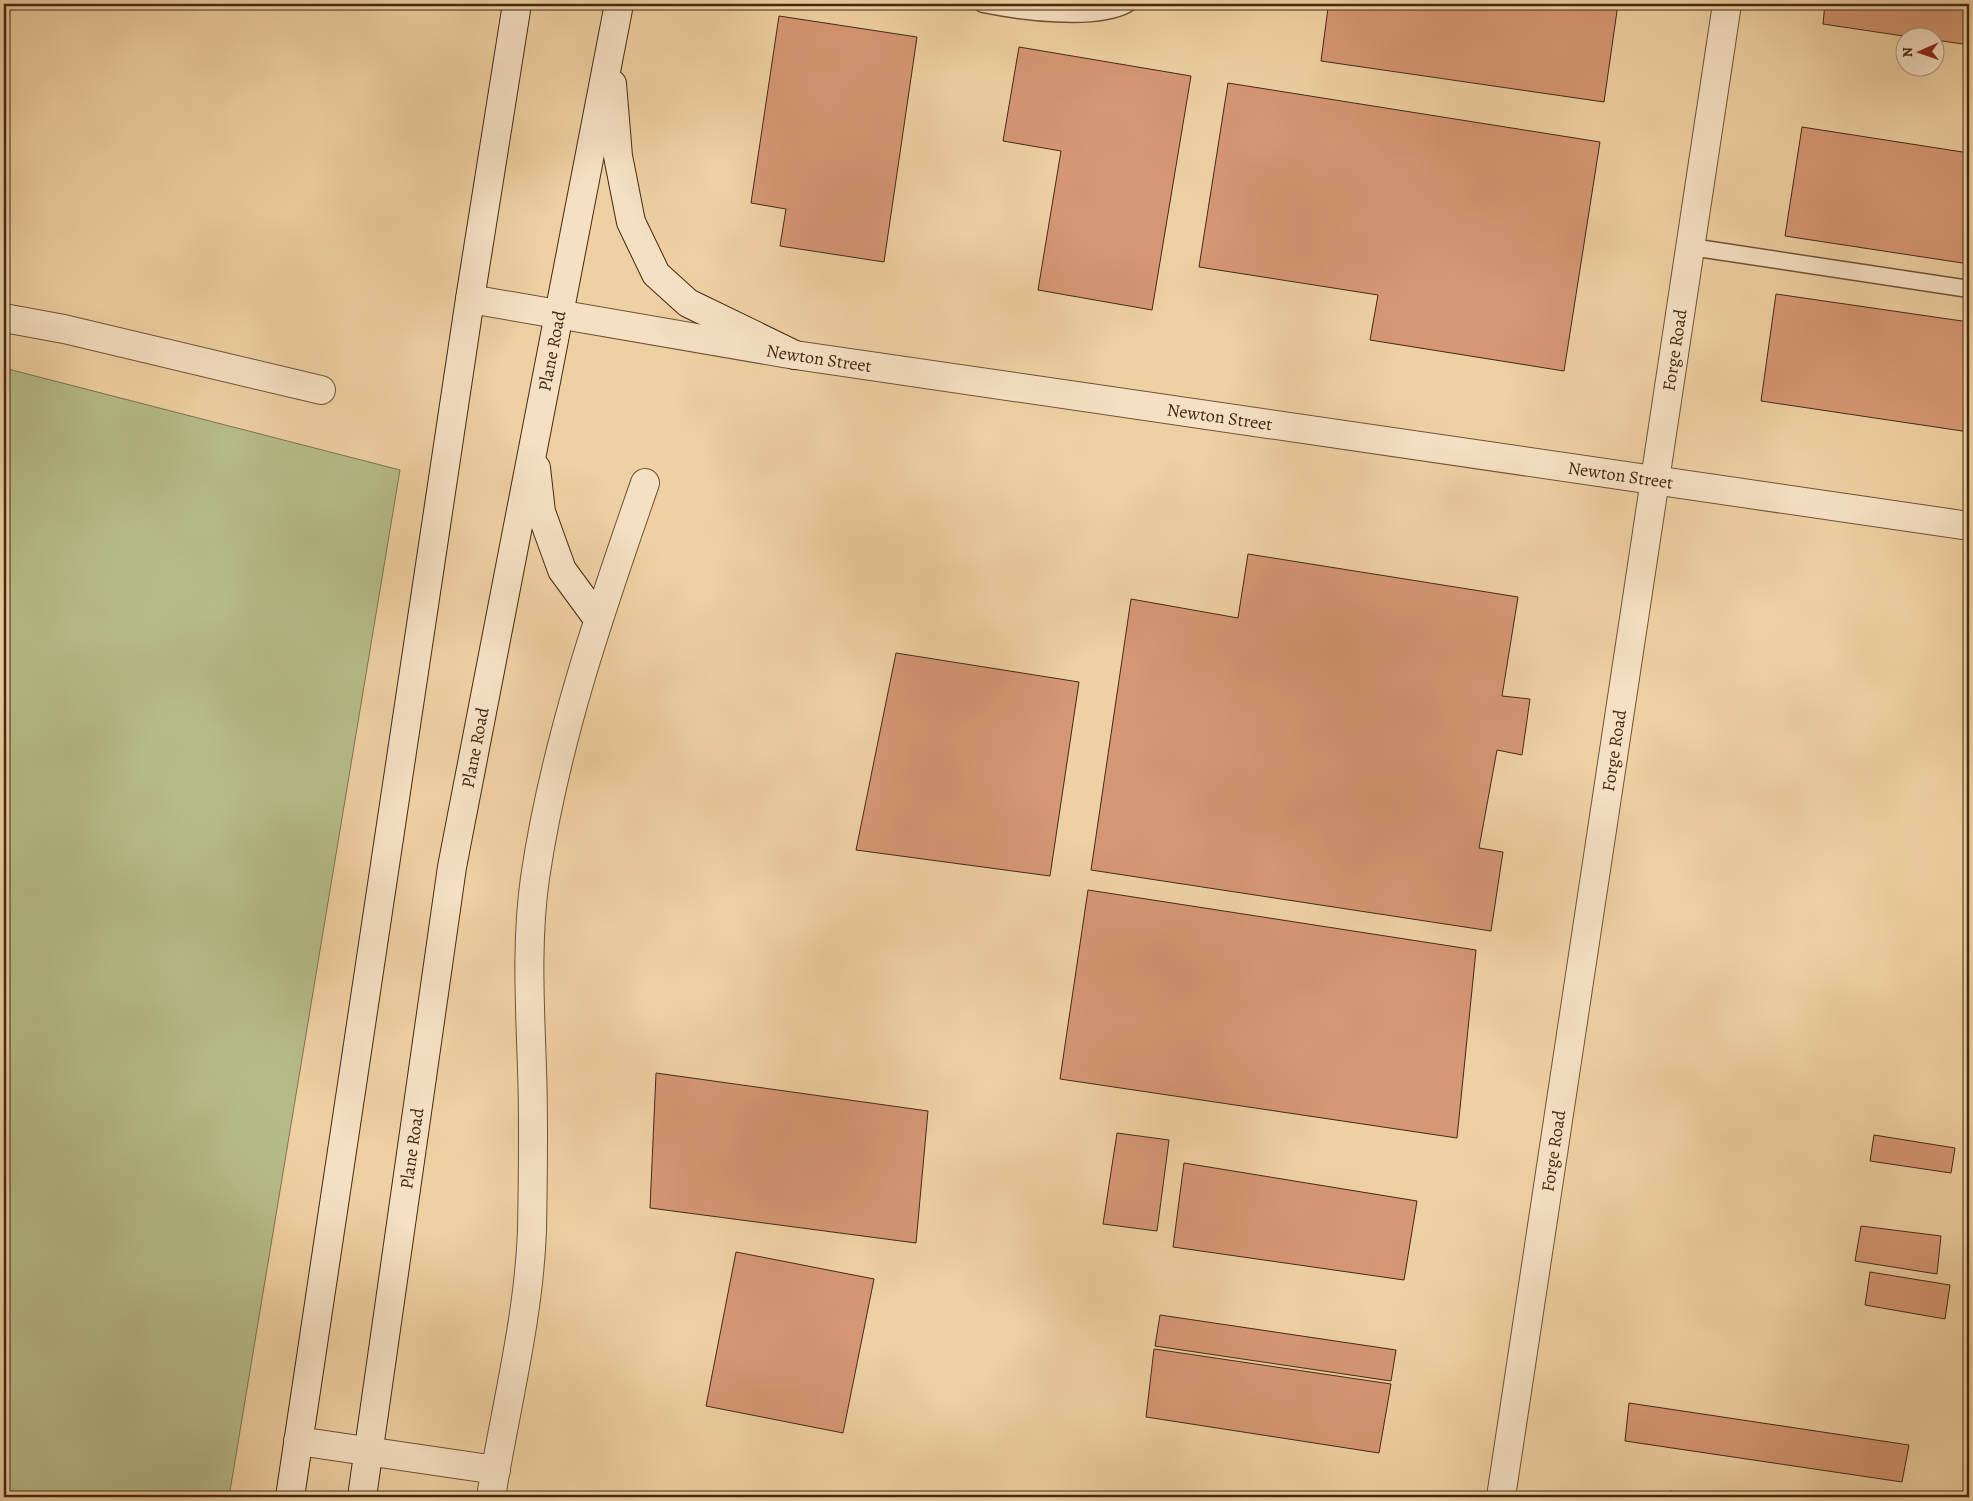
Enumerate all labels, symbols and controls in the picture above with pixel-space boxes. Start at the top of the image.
north arrow [1896,28,1946,78]
text: N [1898,47,1917,58]
street label: Forge Road [1657,307,1693,393]
street label: Plane Road [532,308,571,393]
street label: Newton Street [765,338,873,378]
street label: Newton Street [1166,397,1274,436]
street label: Newton Street [1566,456,1675,495]
street label: Plane Road [456,705,495,790]
street label: Forge Road [1596,708,1632,793]
street label: Plane Road [394,1106,429,1191]
street label: Forge Road [1535,1108,1571,1194]

